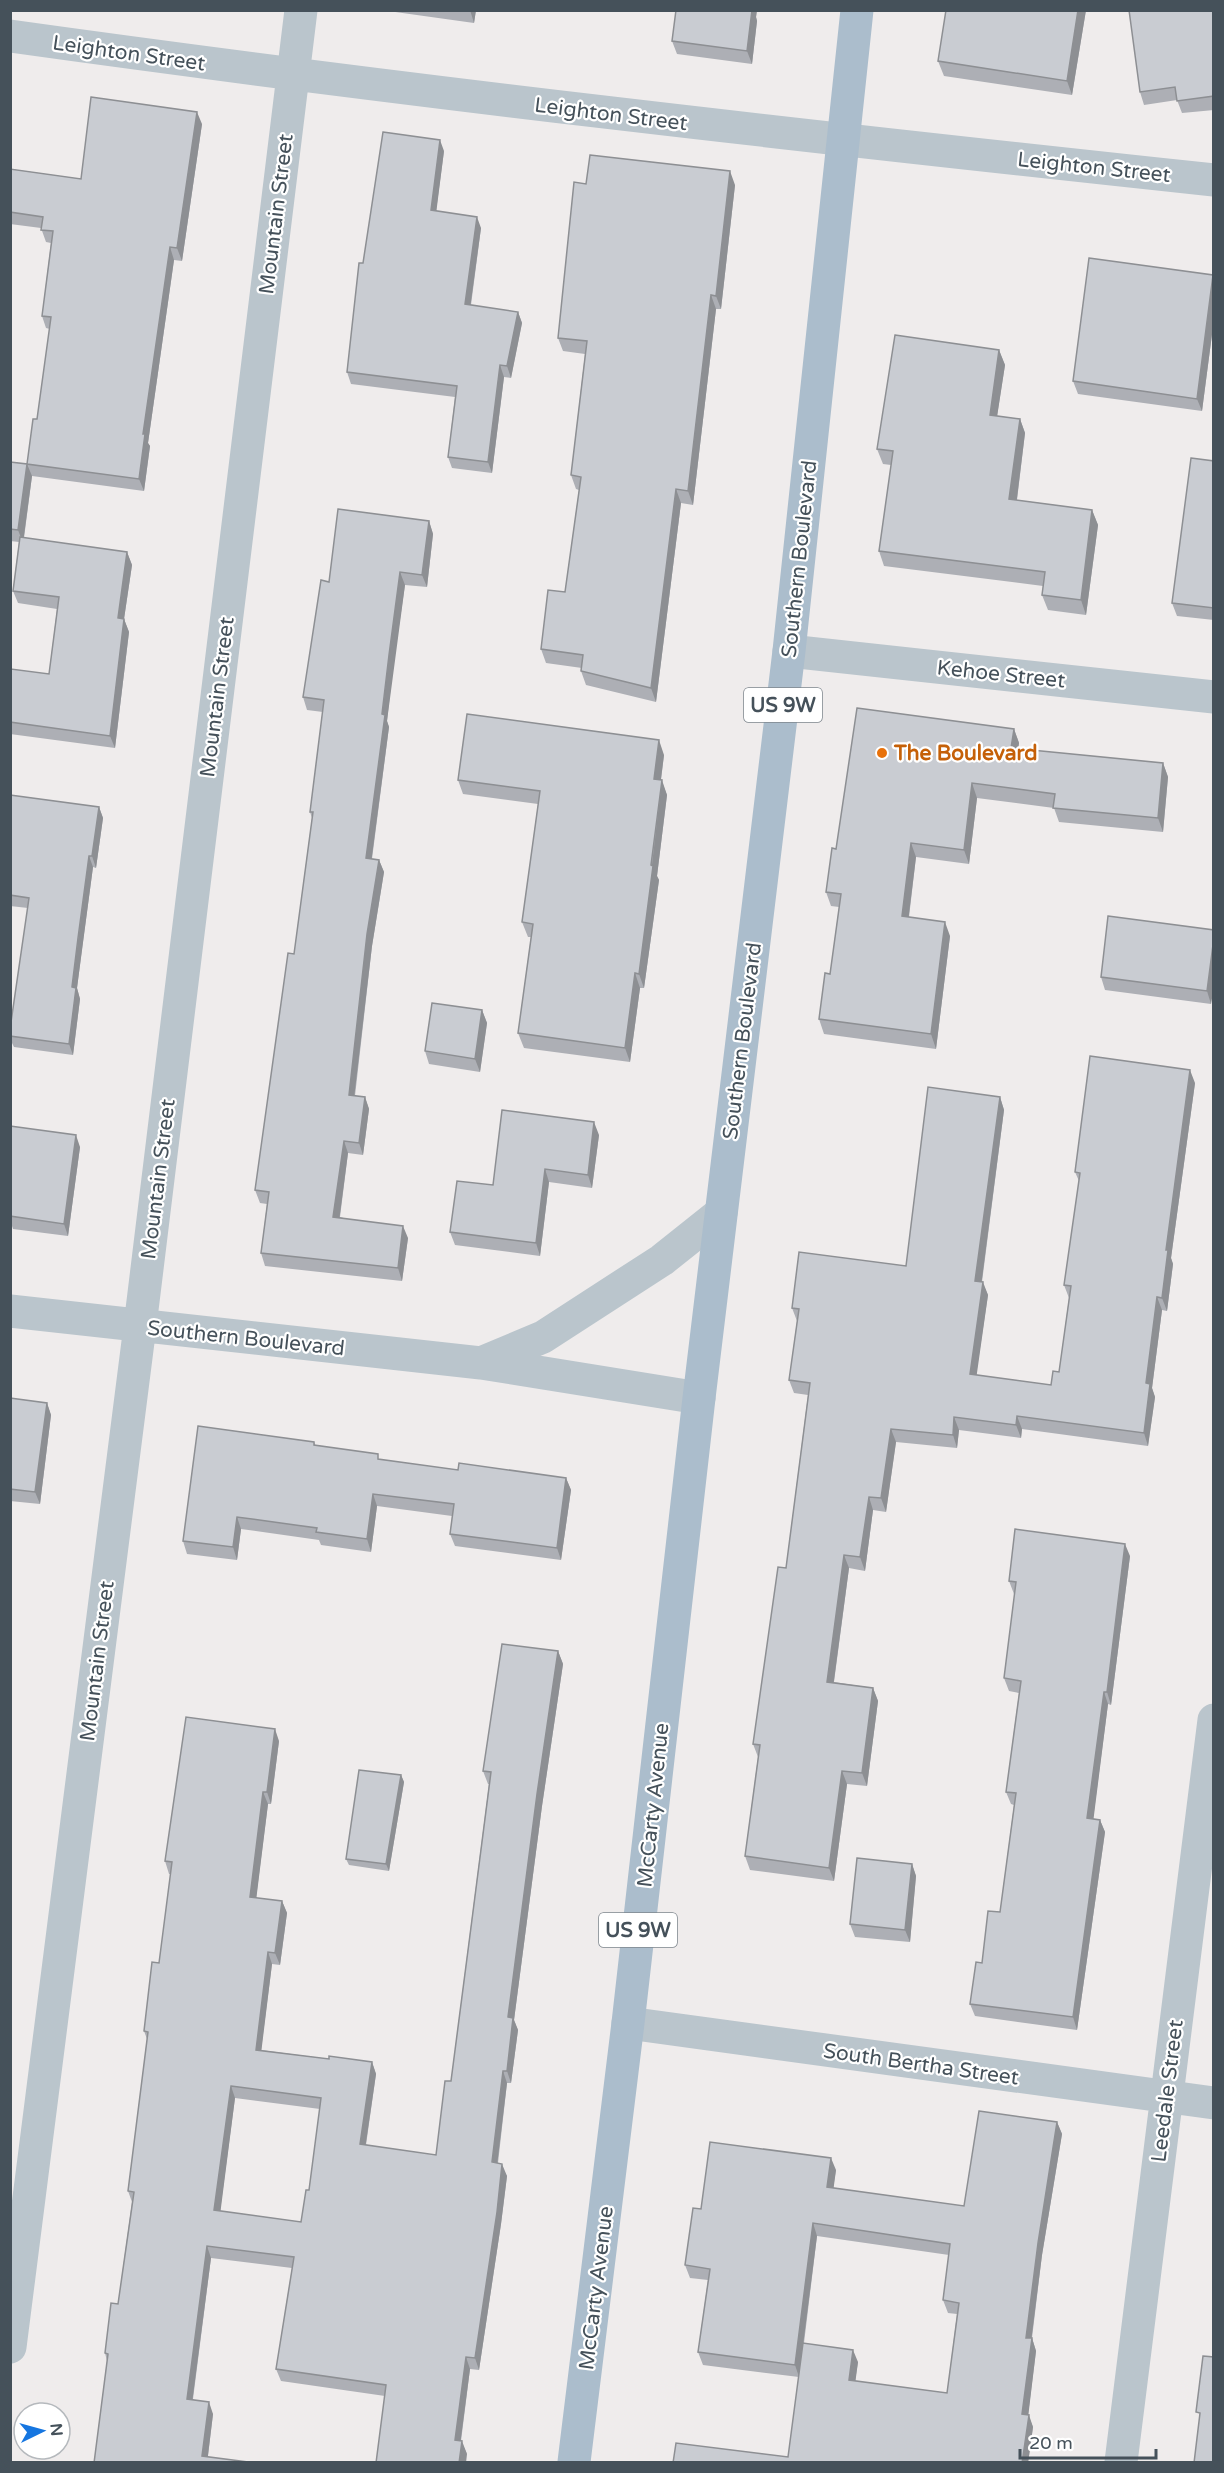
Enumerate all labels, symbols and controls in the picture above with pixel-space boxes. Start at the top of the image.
street label: Leighton Street [51,30,207,77]
street label: Leighton Street [533,93,689,136]
street label: Mountain Street [254,132,299,296]
street label: Leighton Street [1016,147,1172,188]
street label: Southern Boulevard [777,459,822,659]
street label: Mountain Street [195,615,240,779]
street label: Kehoe Street [936,655,1066,694]
road number: US 9W [744,688,822,722]
place label: The Boulevard [893,741,1038,766]
marker: The Boulevard [875,746,889,760]
street label: Southern Boulevard [718,941,767,1141]
street label: Mountain Street [136,1097,181,1261]
street label: Southern Boulevard [146,1316,346,1361]
street label: Mountain Street [75,1579,120,1743]
street label: McCarty Avenue [632,1721,675,1889]
road number: US 9W [599,1913,677,1947]
street label: Leedale Street [1146,2018,1189,2164]
street label: South Bertha Street [822,2038,1020,2091]
street label: McCarty Avenue [574,2204,619,2372]
north arrow [12,2401,72,2461]
scale bar [1020,2422,1156,2460]
text: N [45,2423,66,2437]
text: 20 m [1029,2432,1073,2454]

